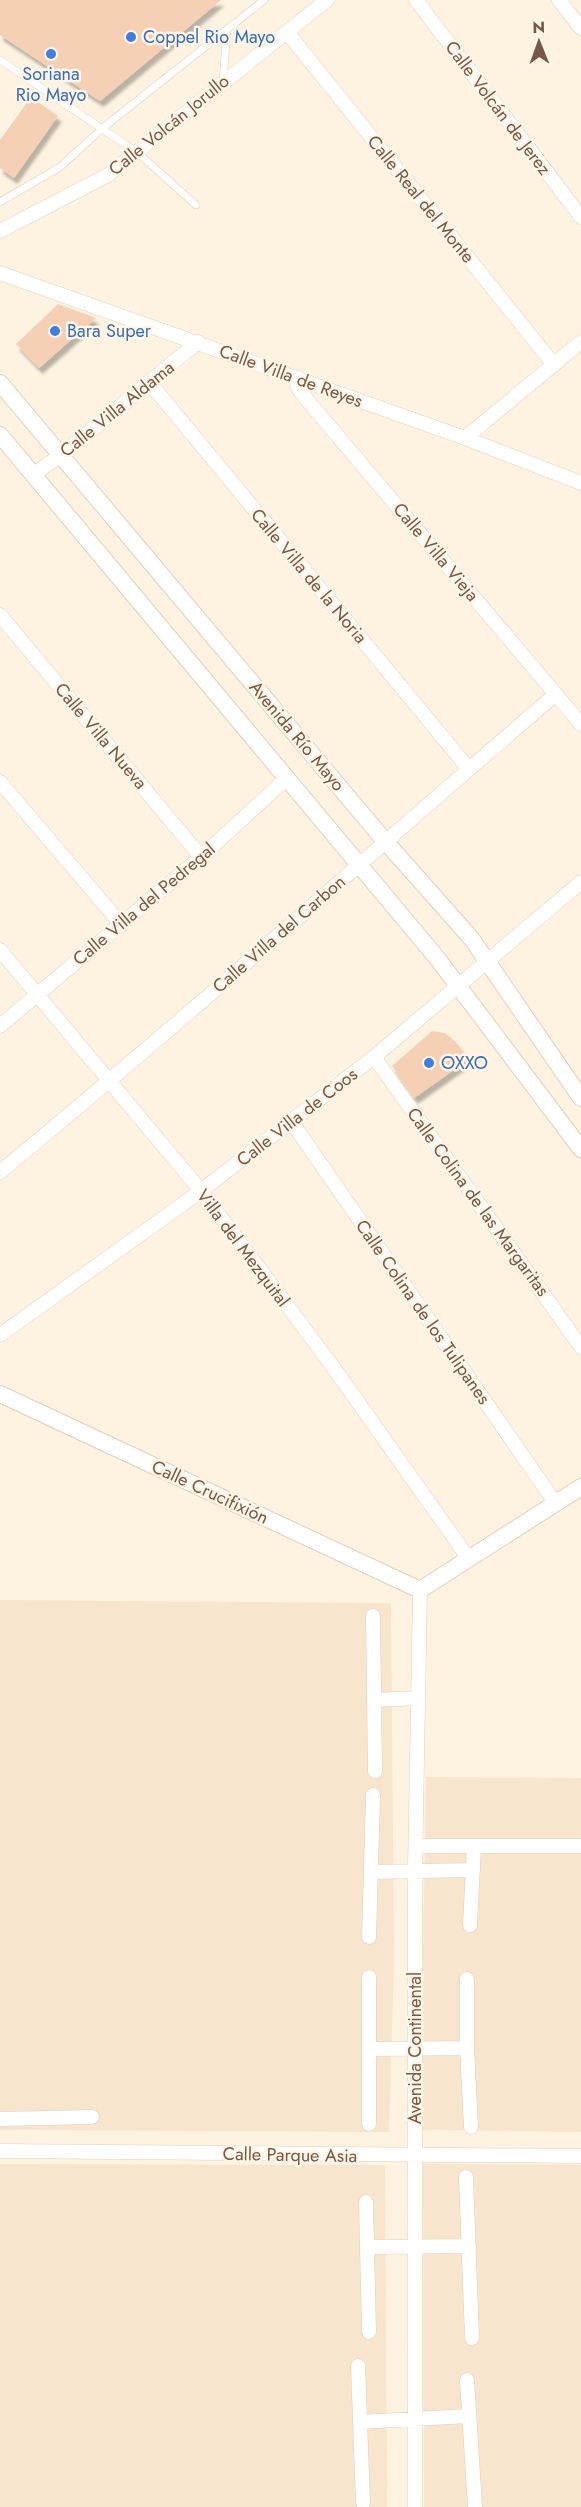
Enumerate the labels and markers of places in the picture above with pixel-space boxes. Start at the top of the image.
place label: Coppel Rio Mayo [143,24,275,50]
marker: Coppel Rio Mayo [124,30,138,44]
marker: Soriana Rio Mayo [44,47,58,61]
place label: Soriana Rio Mayo [16,61,86,108]
place label: Bara Super [67,318,152,344]
marker: Bara Super [48,324,62,338]
place label: OXXO [441,1050,488,1076]
marker: OXXO [422,1056,436,1070]

